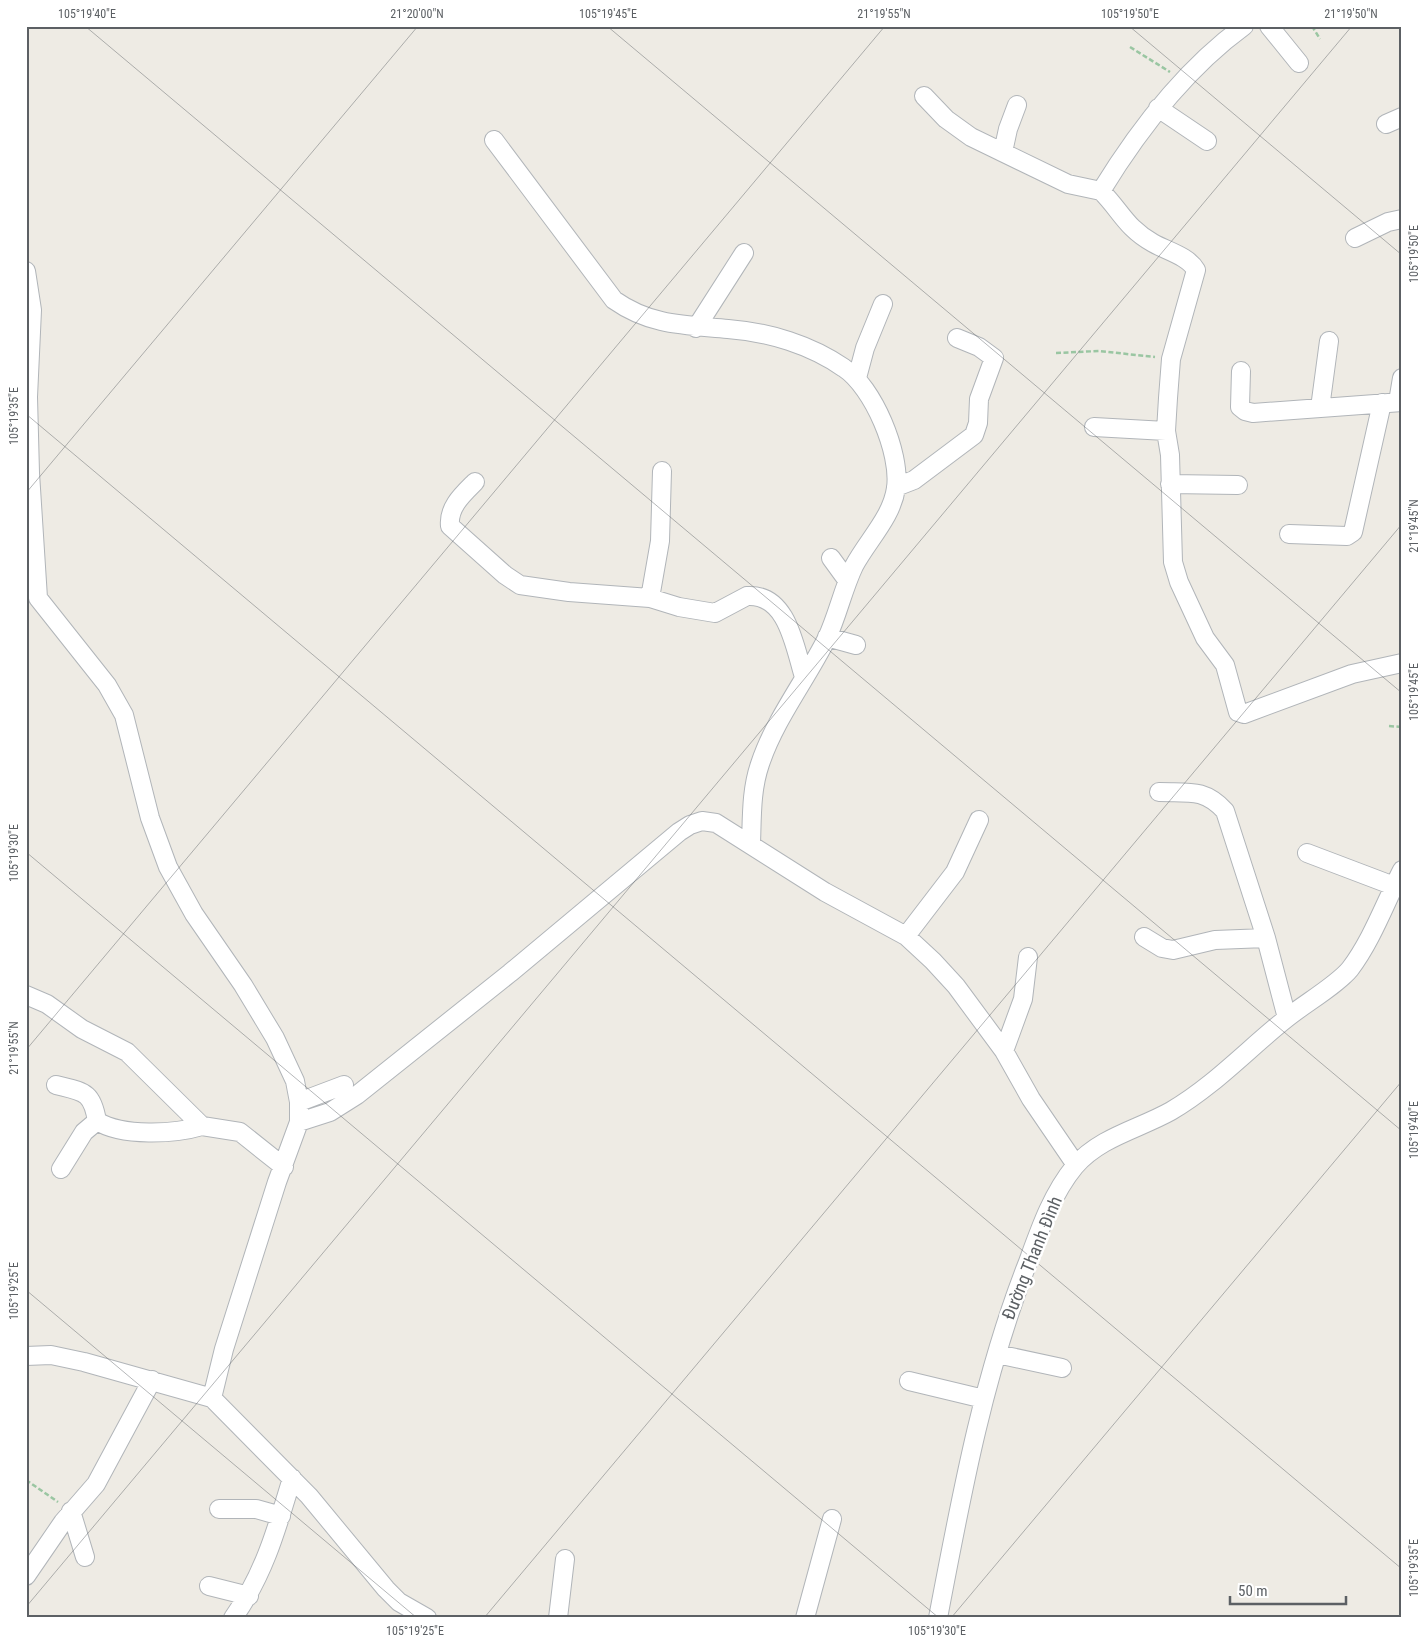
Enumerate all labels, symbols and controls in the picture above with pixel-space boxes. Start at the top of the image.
text: 105°19'40"E [58,7,116,21]
text: 21°20'00"N [390,7,444,21]
text: 105°19'45"E [579,7,637,21]
text: 21°19'55"N [857,7,911,21]
text: 105°19'50"E [1101,7,1159,21]
text: 21°19'50"N [1324,7,1378,21]
text: 105°19'50"E [1407,225,1421,283]
text: 105°19'35"E [7,387,21,445]
text: 21°19'45"N [1407,499,1421,553]
text: 105°19'45"E [1407,663,1421,721]
text: 105°19'30"E [7,824,21,882]
text: 21°19'55"N [7,1021,21,1075]
text: 105°19'40"E [1407,1101,1421,1159]
street label: Đường Thanh Đình [997,1193,1066,1323]
text: 105°19'25"E [7,1262,21,1320]
text: 105°19'35"E [1407,1539,1421,1597]
scale bar [1230,1574,1347,1606]
text: 50 m [1238,1582,1268,1600]
text: 105°19'25"E [386,1624,444,1638]
text: 105°19'30"E [908,1624,966,1638]

